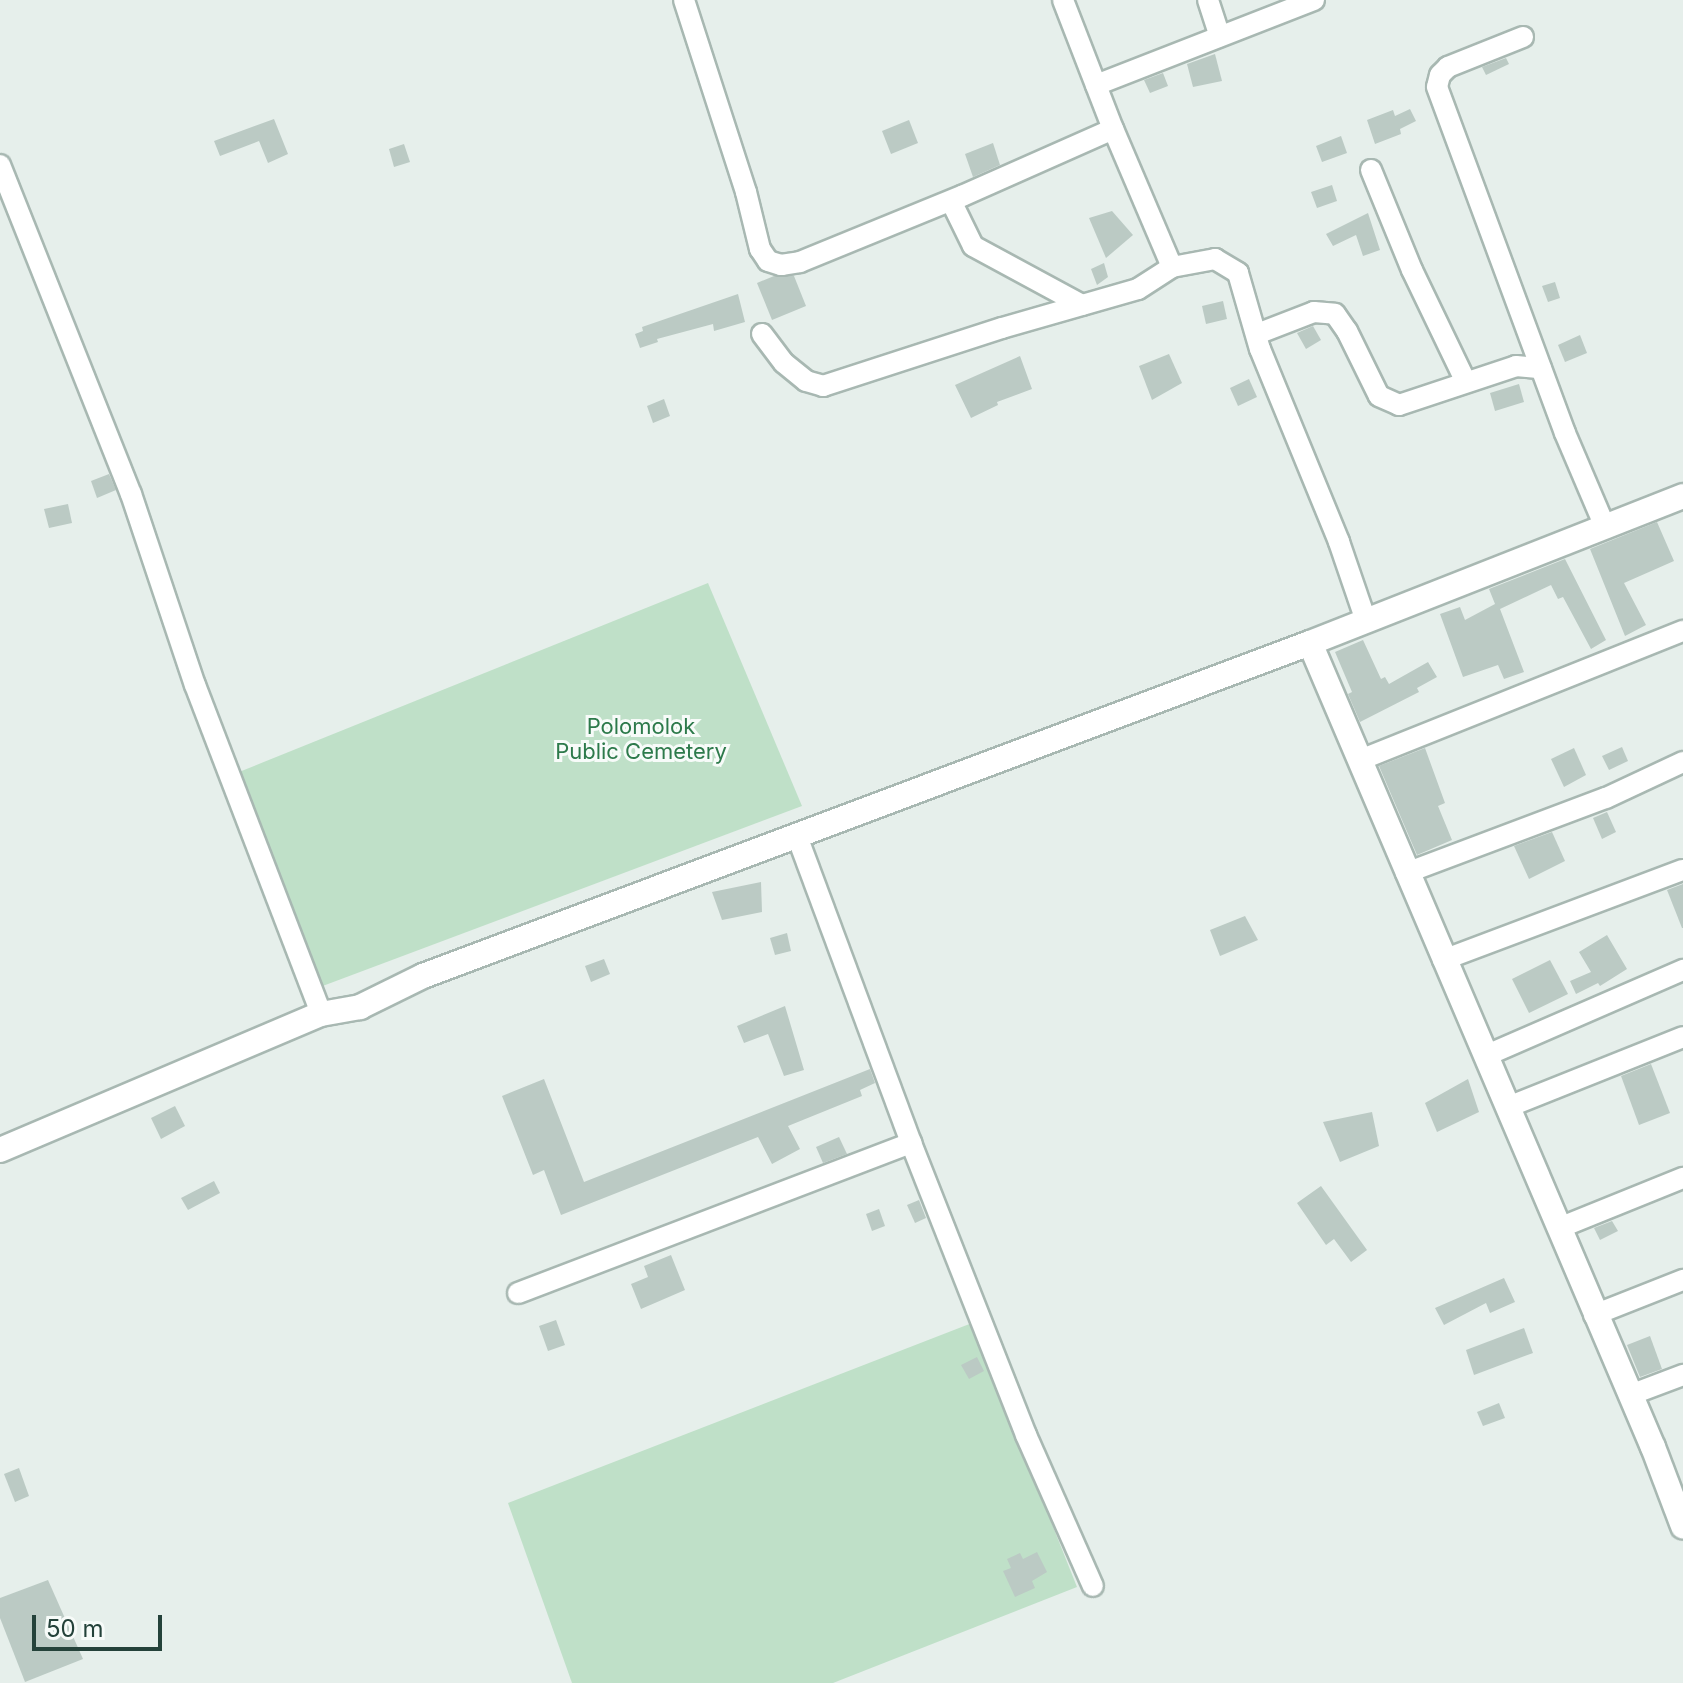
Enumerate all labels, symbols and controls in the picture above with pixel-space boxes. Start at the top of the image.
park label: Polomolok Public Cemetery [555,713,727,764]
scale bar [36,1599,166,1649]
text: 50 m [46,1614,104,1643]

